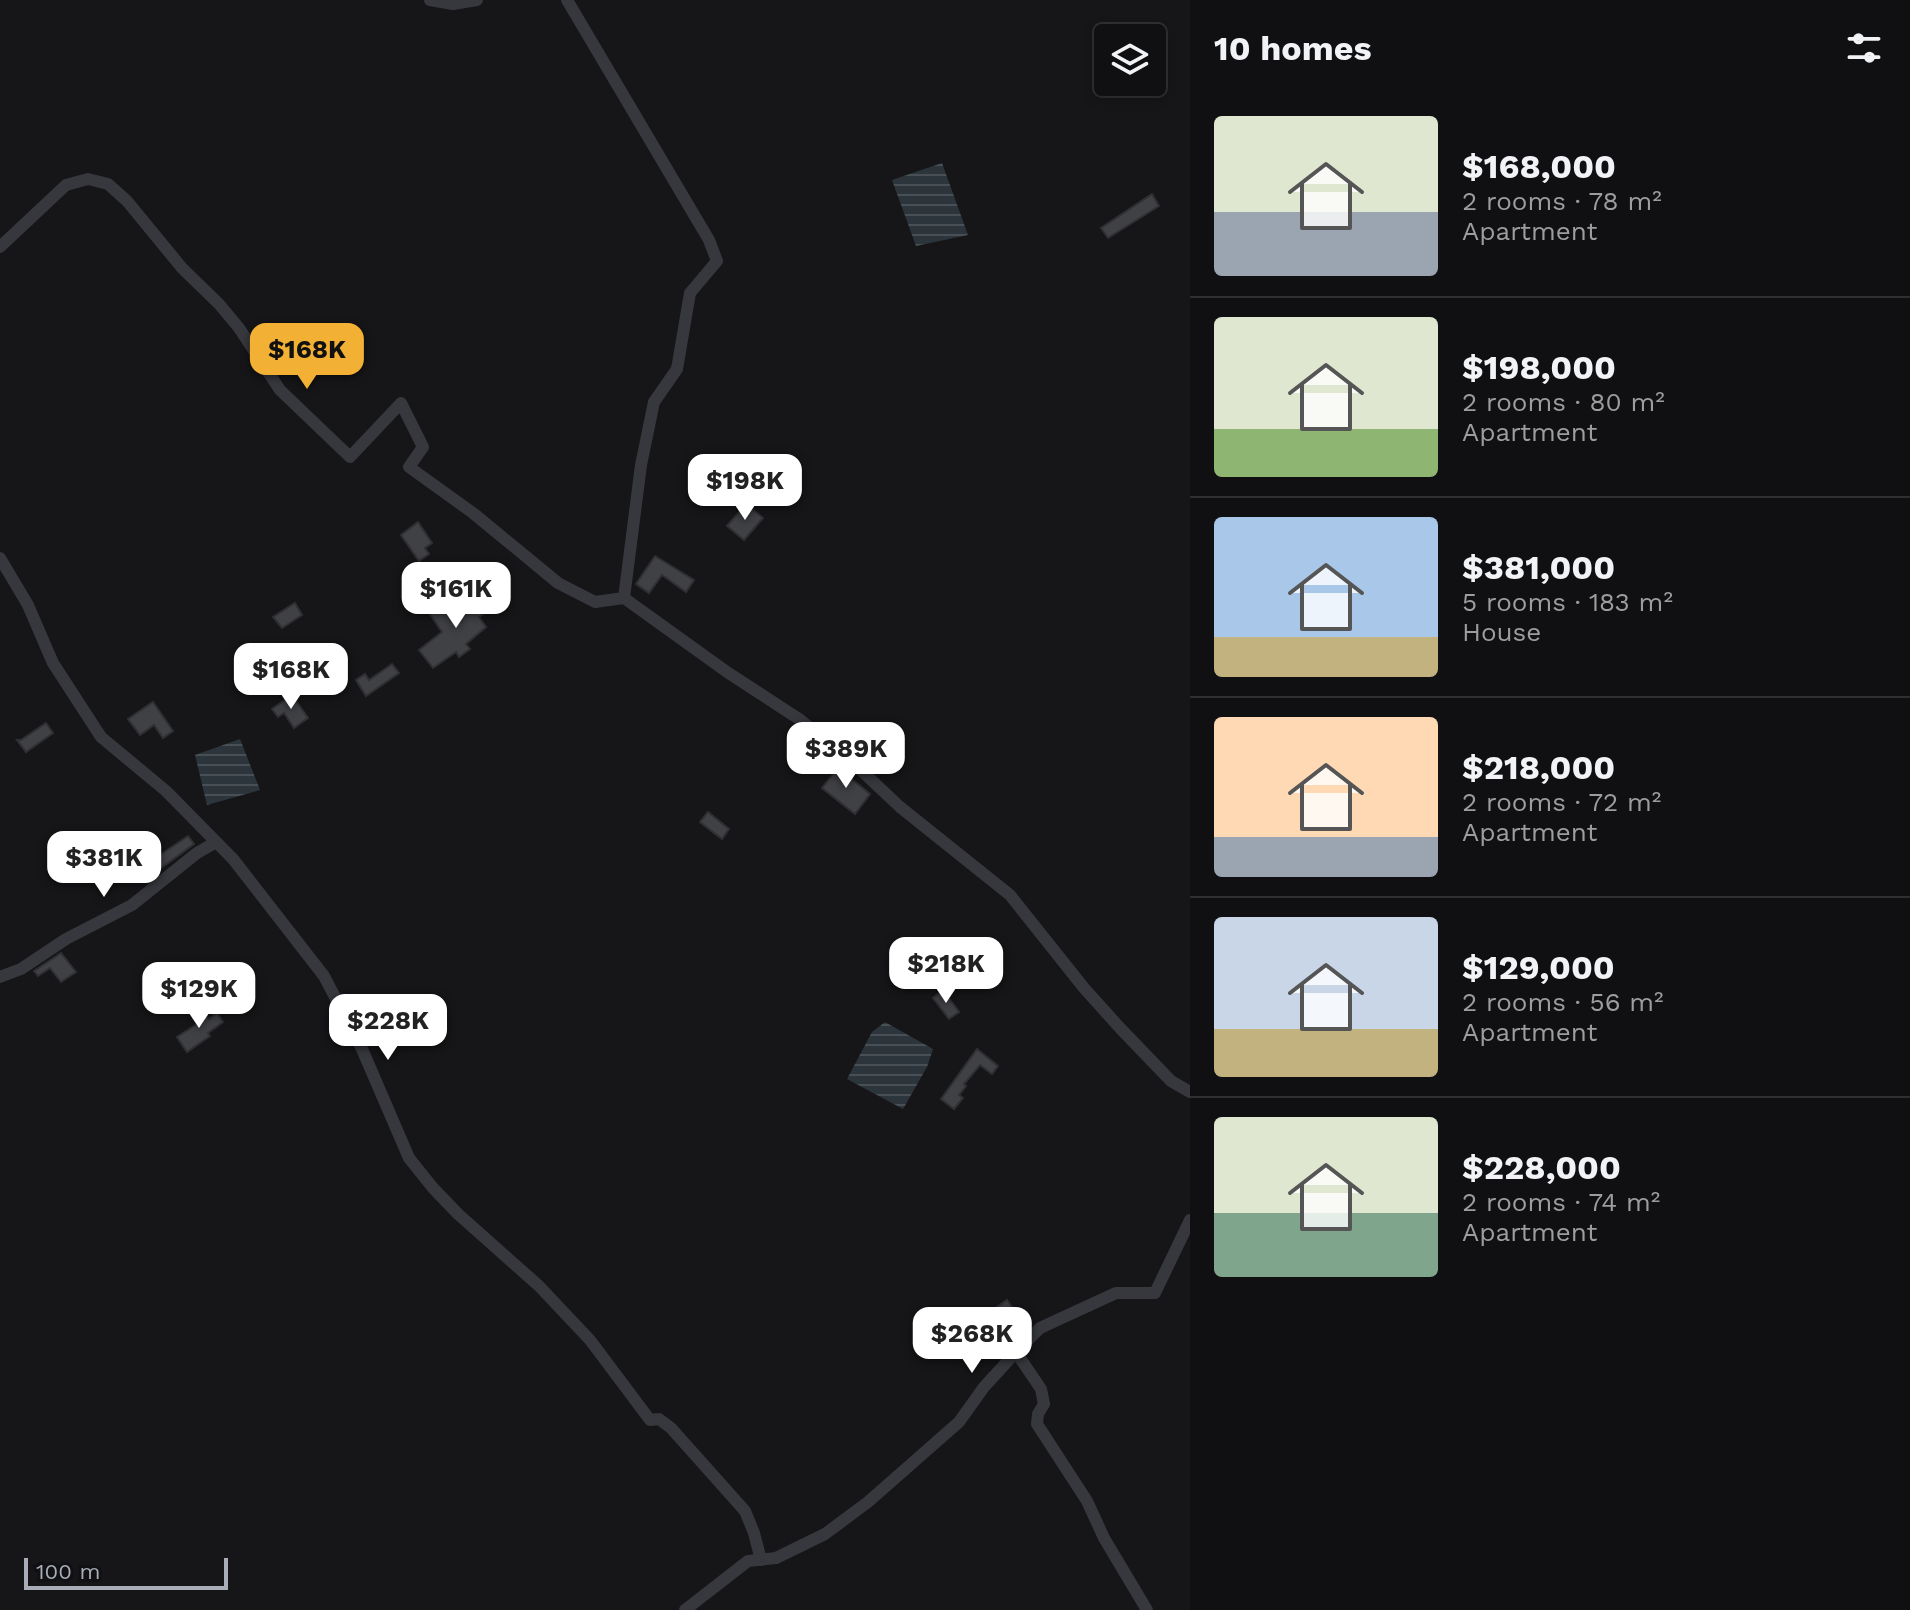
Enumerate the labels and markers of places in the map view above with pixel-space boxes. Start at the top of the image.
pin: $168K [251,323,363,391]
pin: $198K [689,454,801,522]
pin: $161K [400,562,512,630]
pin: $168K [235,643,347,711]
pin: $389K [790,722,902,790]
pin: $381K [48,831,160,899]
pin: $218K [890,937,1002,1005]
pin: $129K [143,962,255,1030]
pin: $228K [332,994,444,1062]
pin: $268K [916,1307,1028,1375]

